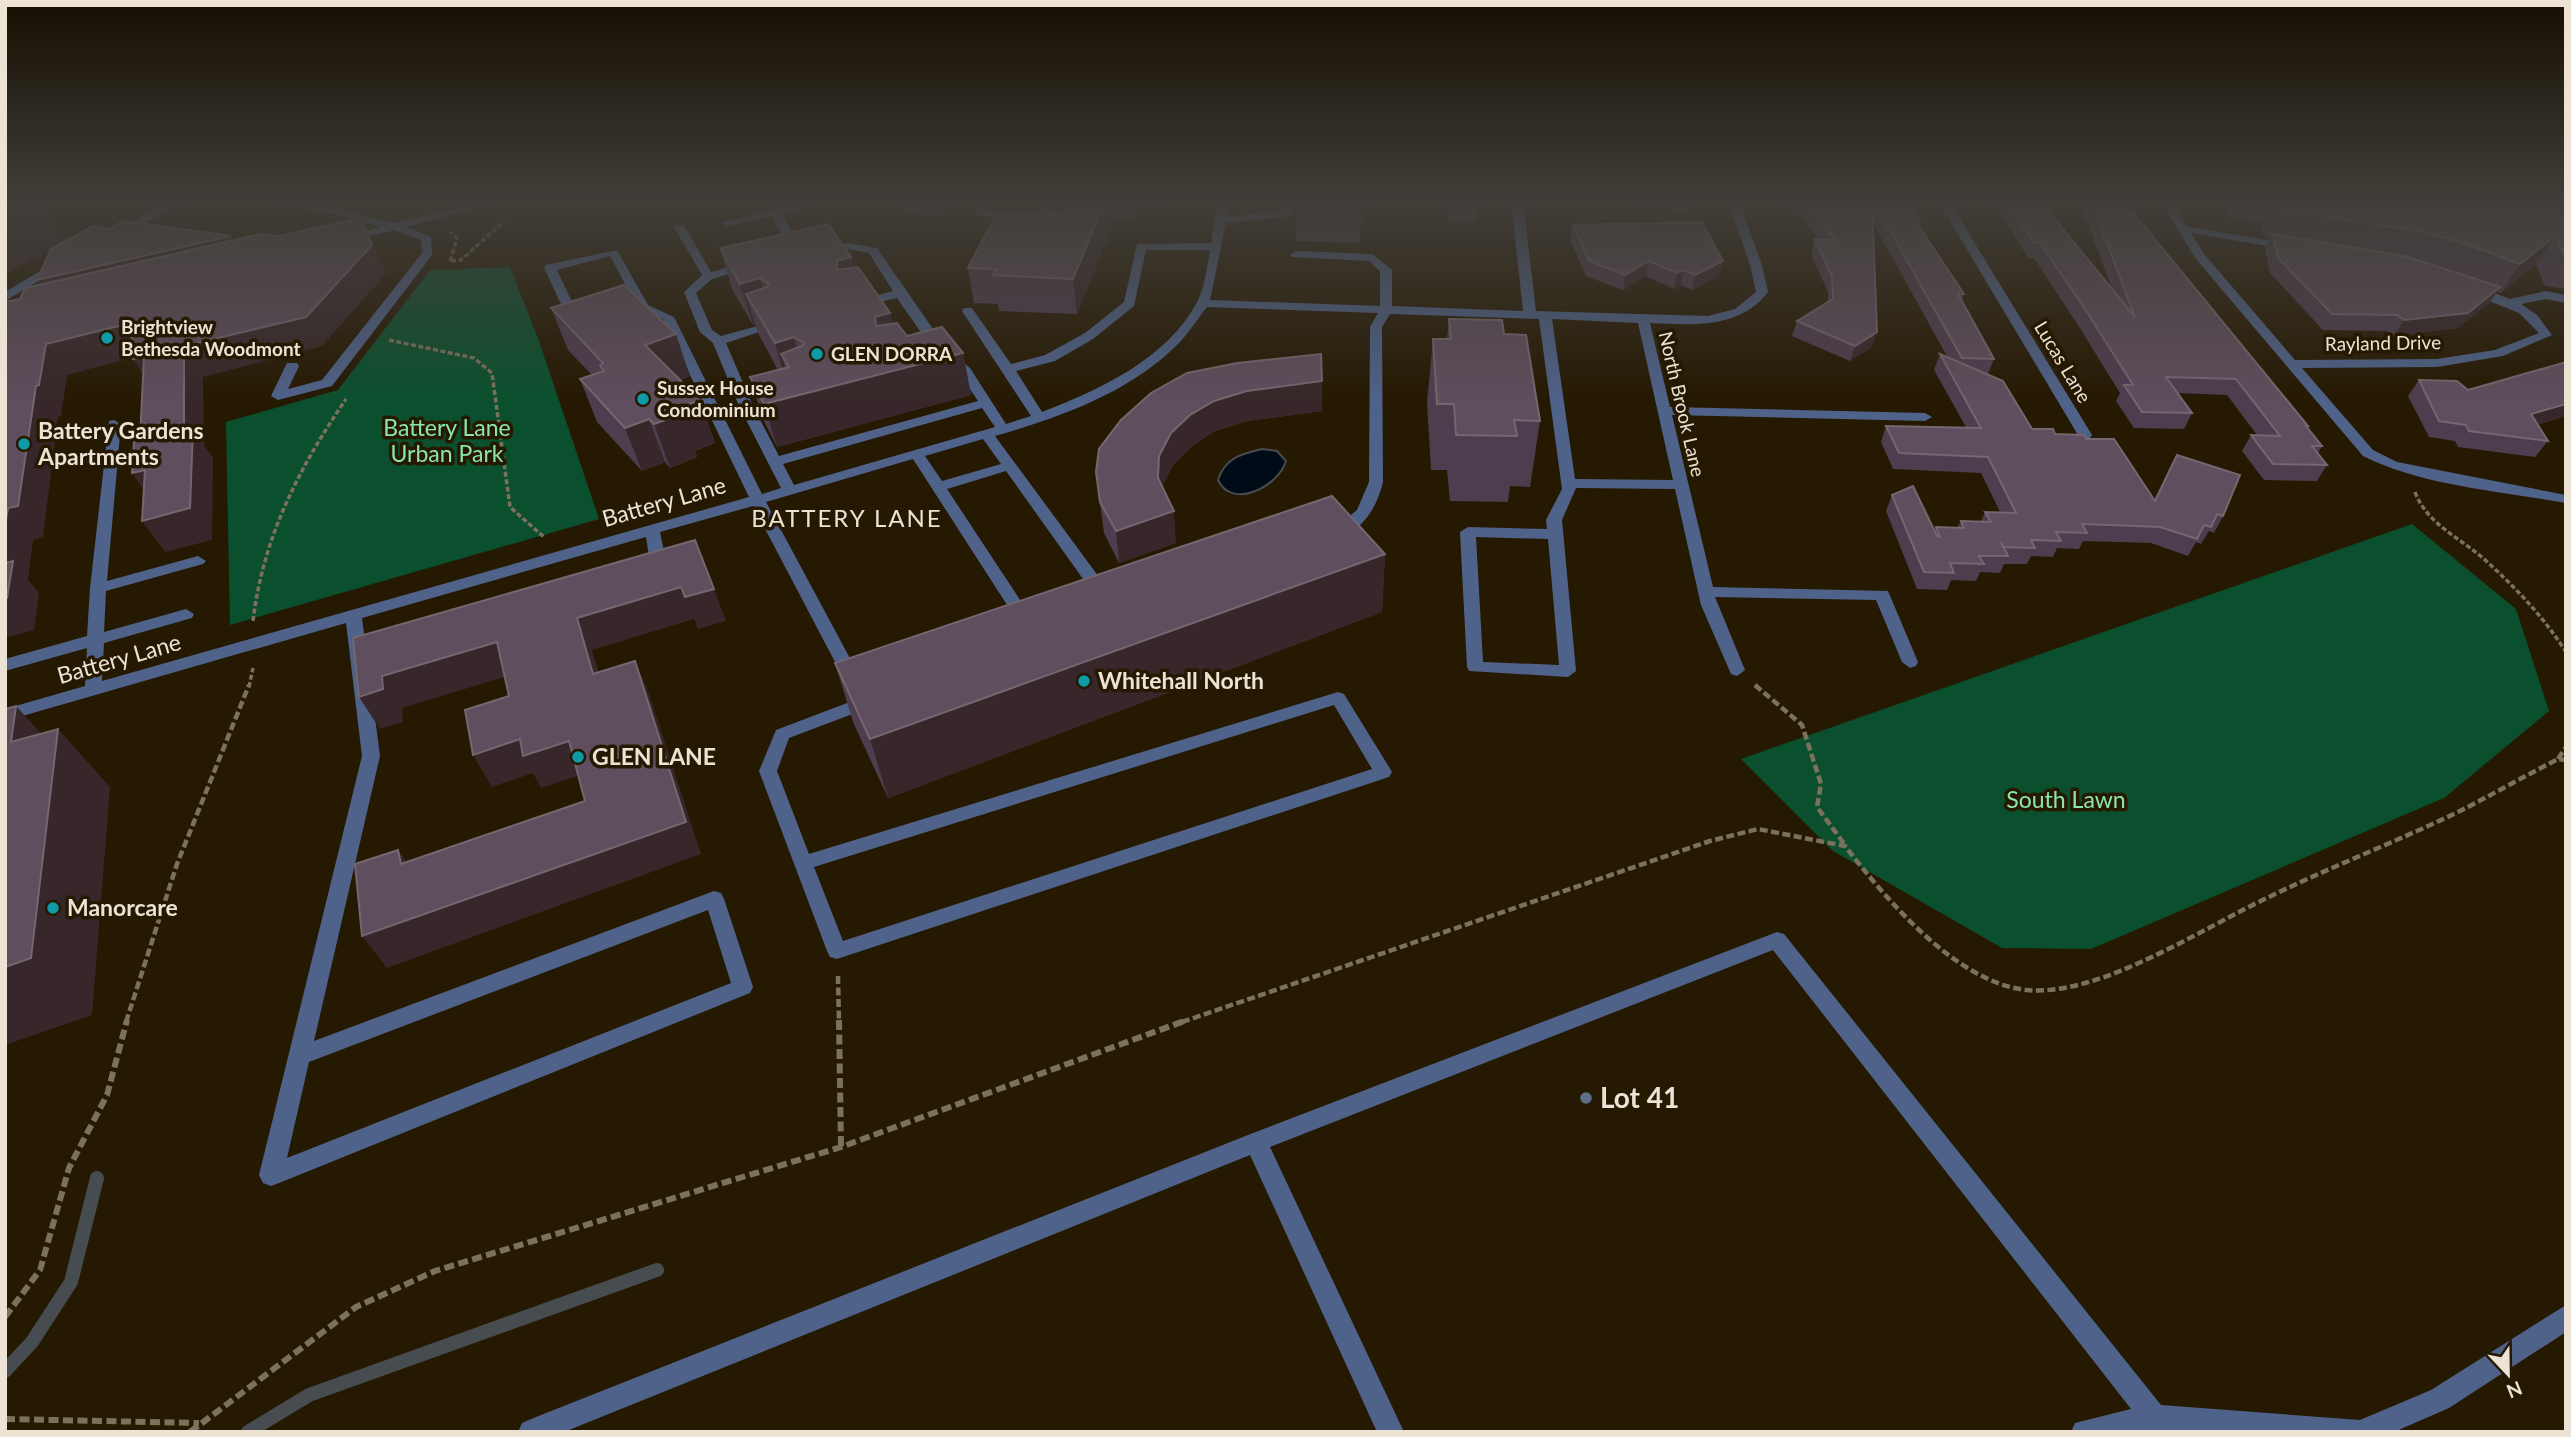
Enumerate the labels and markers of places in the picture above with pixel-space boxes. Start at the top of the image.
place label: Brightview Bethesda Woodmont [121,315,301,360]
marker: Brightview Bethesda Woodmont [99,330,115,346]
place label: GLEN DORRA [831,342,953,365]
marker: GLEN DORRA [809,346,825,362]
place label: Sussex House Condominium [657,376,776,421]
marker: Sussex House Condominium [635,391,651,407]
place label: Battery Gardens Apartments [37,416,204,470]
marker: Battery Gardens Apartments [16,436,32,452]
place label: Whitehall North [1098,666,1264,694]
marker: Whitehall North [1076,673,1092,689]
place label: GLEN LANE [592,742,716,770]
marker: GLEN LANE [570,749,586,765]
place label: Manorcare [67,893,178,921]
marker: Manorcare [45,900,61,916]
place label: Lot 41 [1600,1080,1679,1114]
marker: Lot 41 [1578,1090,1594,1106]

